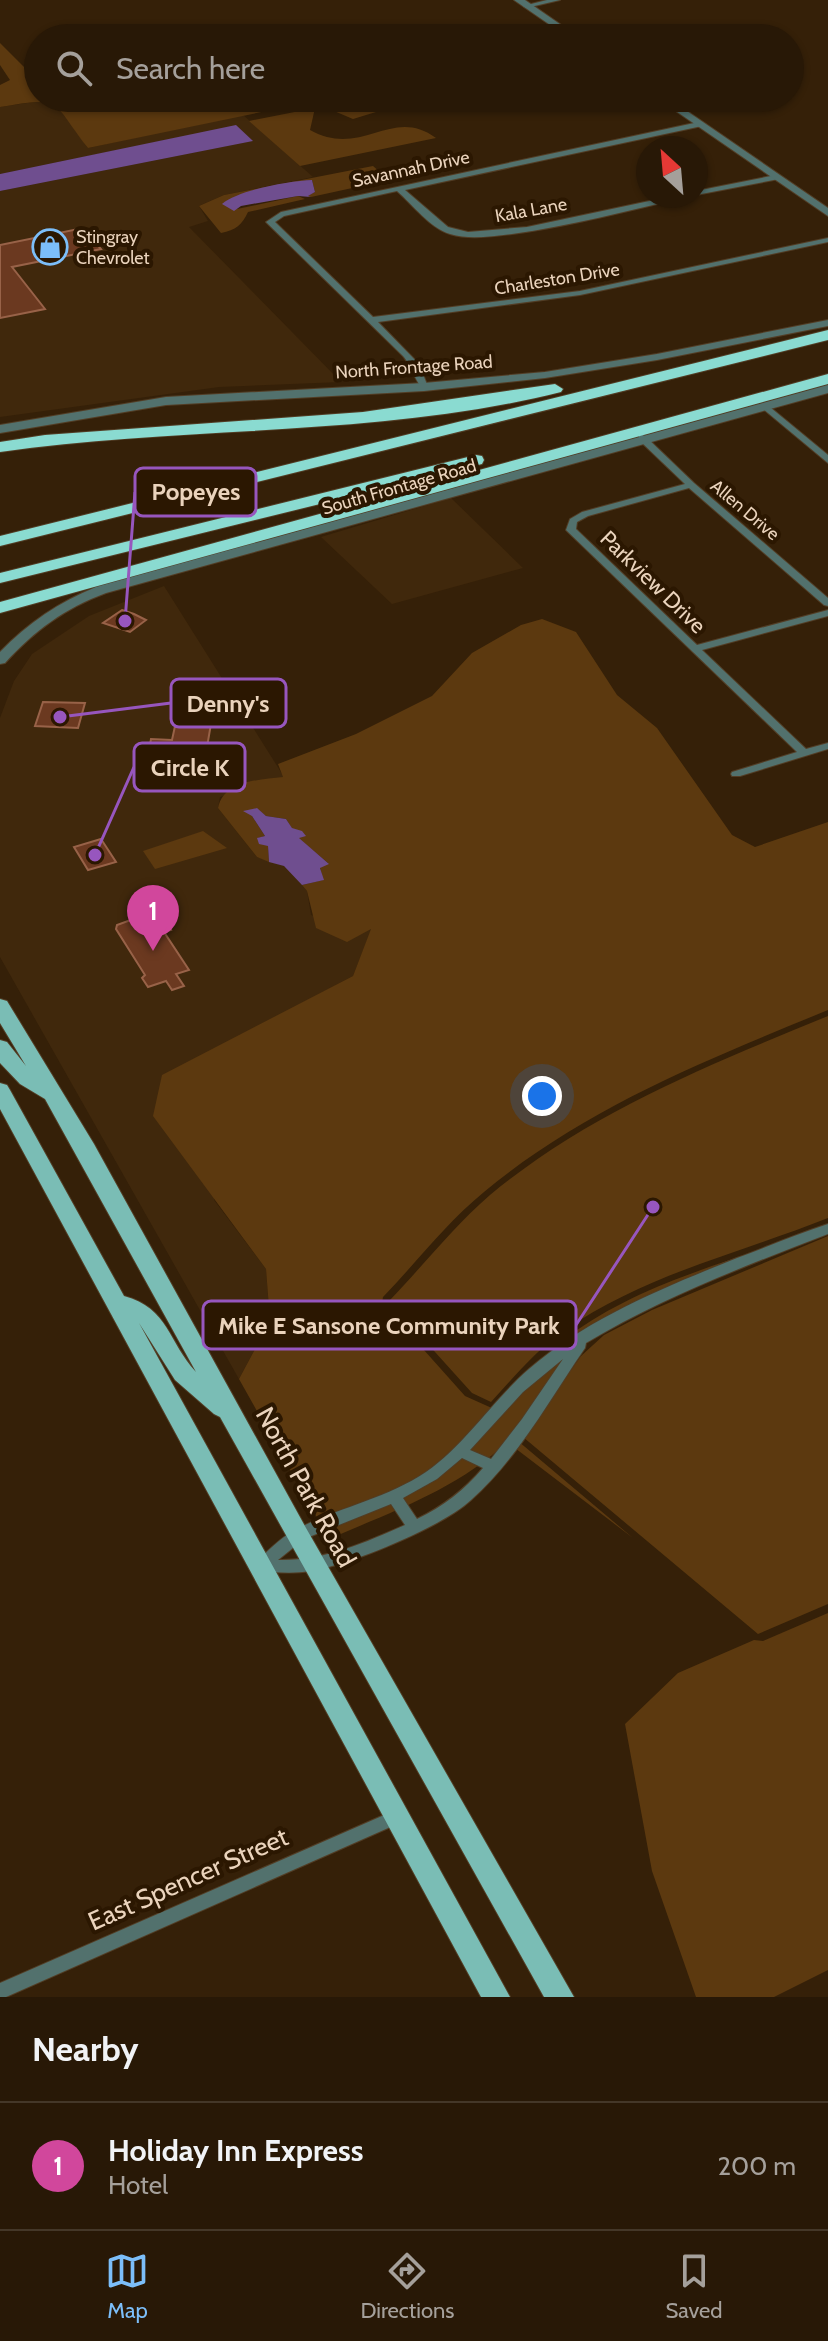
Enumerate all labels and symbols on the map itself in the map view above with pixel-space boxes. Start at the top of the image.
north arrow [636,136,708,208]
street label: Savannah Drive [350,146,472,192]
street label: Kala Lane [493,193,569,227]
place label: Stingray Chevrolet [76,226,150,269]
shop icon: Stingray Chevrolet [31,228,69,266]
street label: Charleston Drive [493,258,621,300]
street label: North Frontage Road [335,351,493,383]
street label: South Frontage Road [319,454,479,520]
callout: Popeyes [135,468,256,516]
street label: Allen Drive [706,475,784,545]
text: Popeyes [152,477,240,506]
street label: Parkview Drive [594,525,712,639]
callout: Denny's [171,679,286,727]
text: Denny's [187,689,269,718]
callout: Circle K [134,743,245,791]
text: Circle K [151,753,229,782]
pin: 1 [127,885,179,951]
your location [522,1076,562,1116]
callout: Mike E Sansone Community Park [203,1301,576,1349]
text: Mike E Sansone Community Park [218,1311,560,1340]
street label: North Park Road [249,1401,363,1573]
street label: East Spencer Street [83,1820,293,1937]

